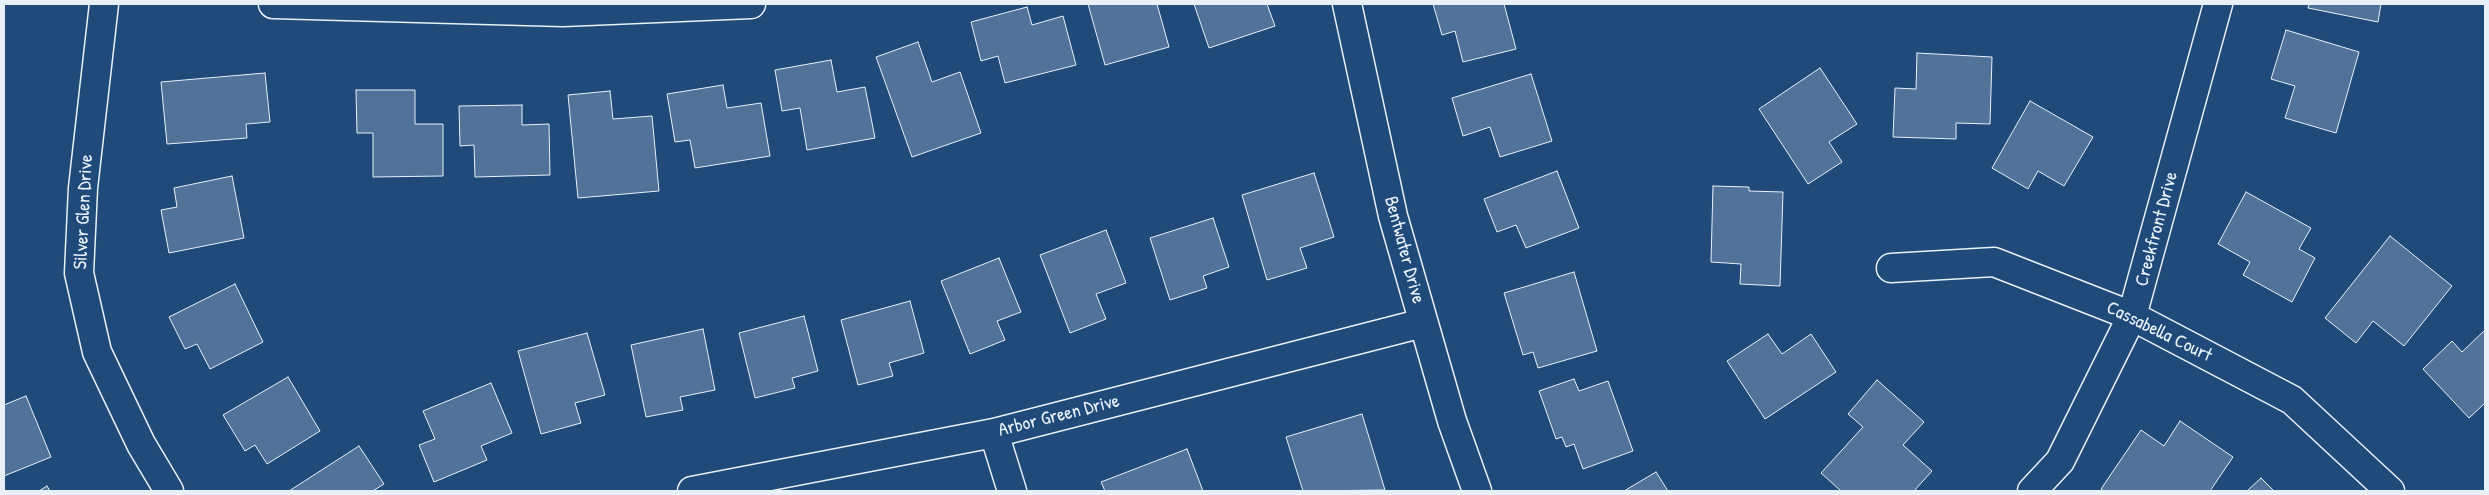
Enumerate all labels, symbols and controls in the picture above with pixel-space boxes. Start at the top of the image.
street label: Silver Glen Drive [70,154,98,270]
street label: Creekfront Drive [2131,169,2183,289]
street label: Bentwater Drive [1379,194,1429,306]
street label: Cassabella Court [2102,297,2216,367]
street label: Arbor Green Drive [996,390,1122,442]

